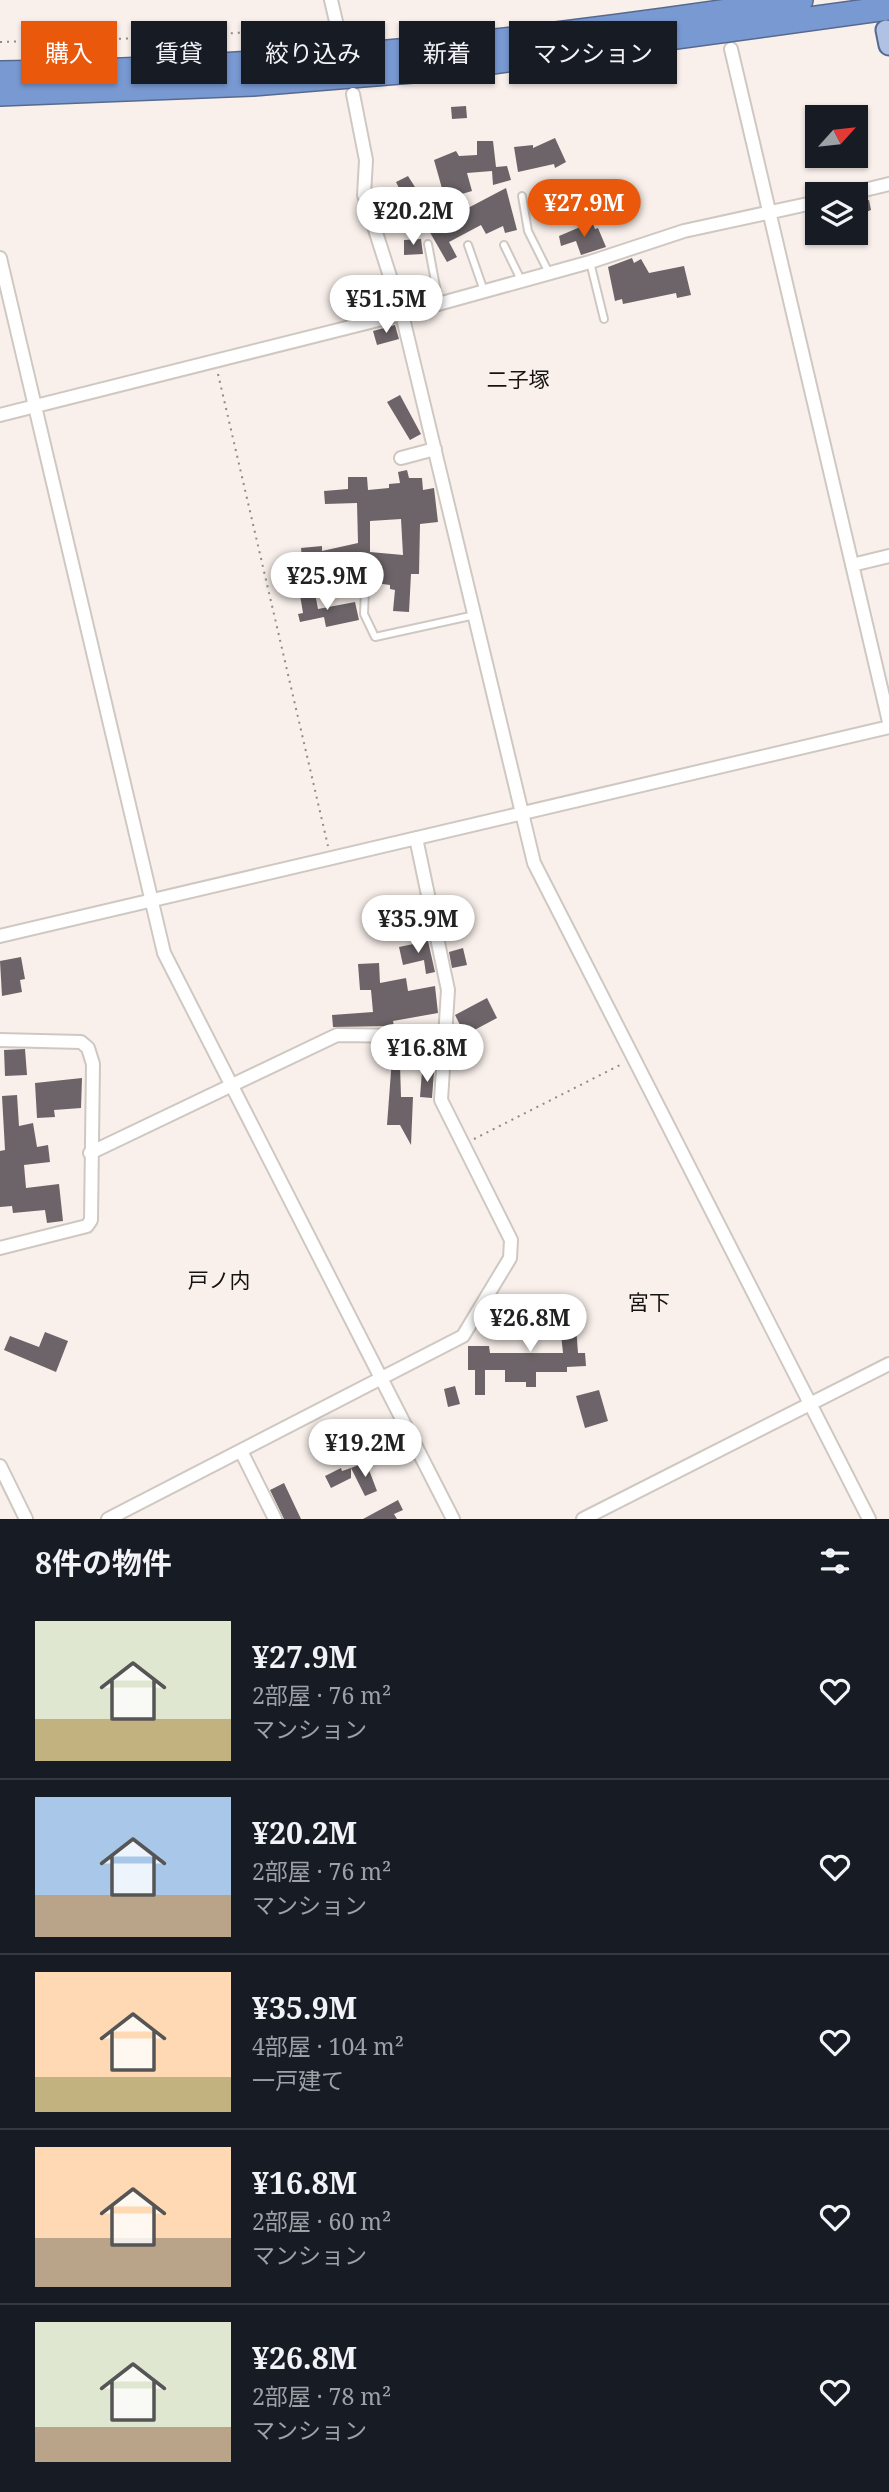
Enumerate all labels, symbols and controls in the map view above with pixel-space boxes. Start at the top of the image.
chip: 購入 [21,21,117,84]
chip: 賃貸 [131,21,227,84]
chip: 絞り込み [241,21,385,84]
chip: 新着 [399,21,495,84]
chip: マンション [509,21,677,84]
north arrow [805,105,868,168]
map controls [805,105,868,245]
pin: ¥27.9M [527,180,641,239]
button: layers [805,182,868,245]
text: ¥27.9M [544,186,624,218]
pin: ¥20.2M [356,188,470,247]
text: ¥20.2M [373,194,453,226]
pin: ¥51.5M [329,276,443,335]
text: ¥51.5M [346,282,426,314]
district label: 二子塚 [487,365,550,393]
pin: ¥25.9M [270,552,384,612]
text: ¥25.9M [287,559,367,591]
pin: ¥35.9M [361,895,475,955]
text: ¥35.9M [378,902,458,934]
pin: ¥16.8M [370,1024,484,1084]
text: ¥16.8M [387,1031,467,1063]
district label: 戸ノ内 [188,1266,251,1294]
district label: 宮下 [628,1288,670,1316]
pin: ¥26.8M [473,1294,587,1354]
text: ¥26.8M [490,1301,570,1333]
pin: ¥19.2M [308,1420,422,1479]
text: ¥19.2M [325,1426,405,1458]
text: 8件の物件 [35,1542,172,1583]
icon: filters [816,1542,854,1580]
text: ¥27.9M [252,1636,357,1677]
icon: home [91,1649,175,1733]
icon: heart [816,1672,854,1710]
text: 2部屋 · 76 m² [252,1679,391,1711]
text: マンション [252,1713,367,1745]
text: ¥20.2M [252,1812,357,1853]
icon: home [91,1825,175,1909]
icon: heart [816,1848,854,1886]
text: 2部屋 · 76 m² [252,1855,391,1887]
text: マンション [252,1889,367,1921]
text: ¥35.9M [252,1987,357,2028]
icon: home [91,2000,175,2084]
icon: heart [816,2023,854,2061]
text: 4部屋 · 104 m² [252,2030,404,2062]
text: 一戸建て [252,2064,344,2096]
text: ¥16.8M [252,2162,357,2203]
icon: home [91,2175,175,2259]
icon: heart [816,2198,854,2236]
text: 2部屋 · 60 m² [252,2205,391,2237]
text: マンション [252,2239,367,2271]
text: ¥26.8M [252,2337,357,2378]
icon: home [91,2350,175,2434]
icon: heart [816,2373,854,2411]
text: 2部屋 · 78 m² [252,2380,391,2412]
text: マンション [252,2414,367,2446]

